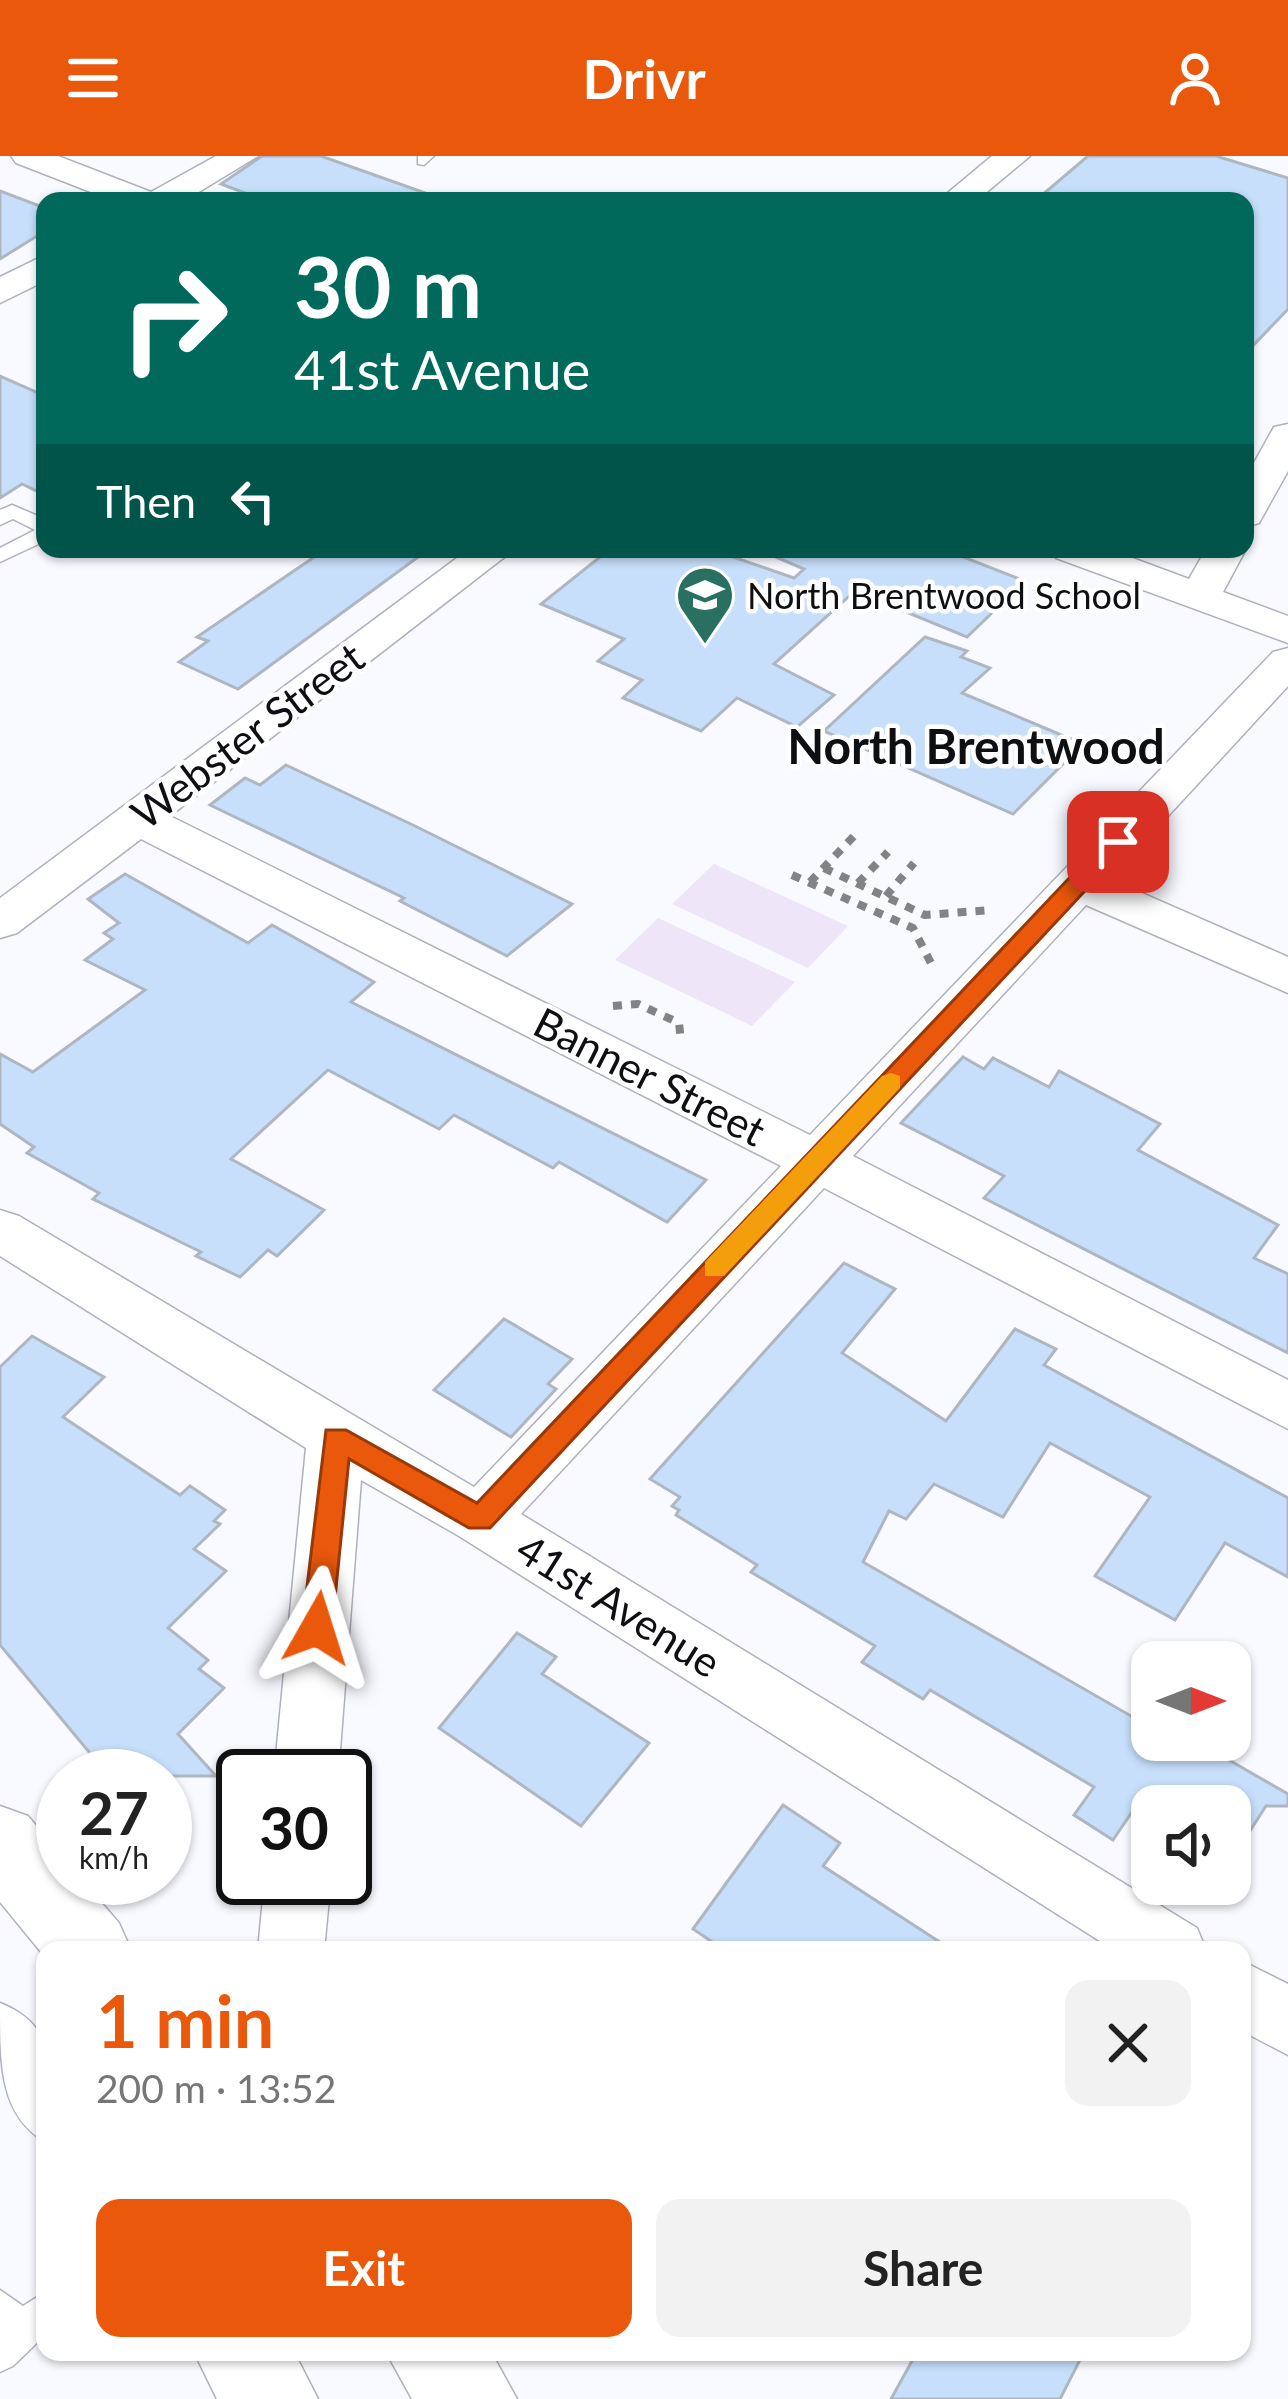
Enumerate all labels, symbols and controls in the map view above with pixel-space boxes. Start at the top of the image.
icon: menu [60,45,126,111]
icon: person [1162,45,1228,111]
text: Drivr [582,46,706,111]
text: 30 m [294,235,482,336]
icon: right [96,240,252,396]
text: 41st Avenue [294,337,590,402]
icon: left [220,468,286,534]
text: Then [96,474,196,528]
school or university icon: North Brentwood School [674,564,736,646]
place label: North Brentwood School [747,573,1141,617]
street label: Webster Street [121,631,373,839]
district label: North Brentwood [787,717,1165,774]
pin [1067,791,1169,893]
icon: arrive [1085,809,1151,875]
street label: Banner Street [526,996,774,1156]
street label: 41st Avenue [508,1523,730,1687]
position arrow [254,1565,380,1691]
north arrow [1131,1641,1251,1761]
map controls [1131,1641,1251,1905]
speed limit sign: 30 [216,1749,372,1905]
text: 27 [79,1776,149,1848]
button: sound [1131,1785,1251,1905]
text: km/h [79,1839,149,1875]
text: 1 min [96,1977,274,2063]
button: close [1065,1980,1191,2106]
text: 200 m · 13:52 [96,2065,336,2111]
button: Exit [96,2199,632,2337]
button: Share [656,2199,1191,2337]

